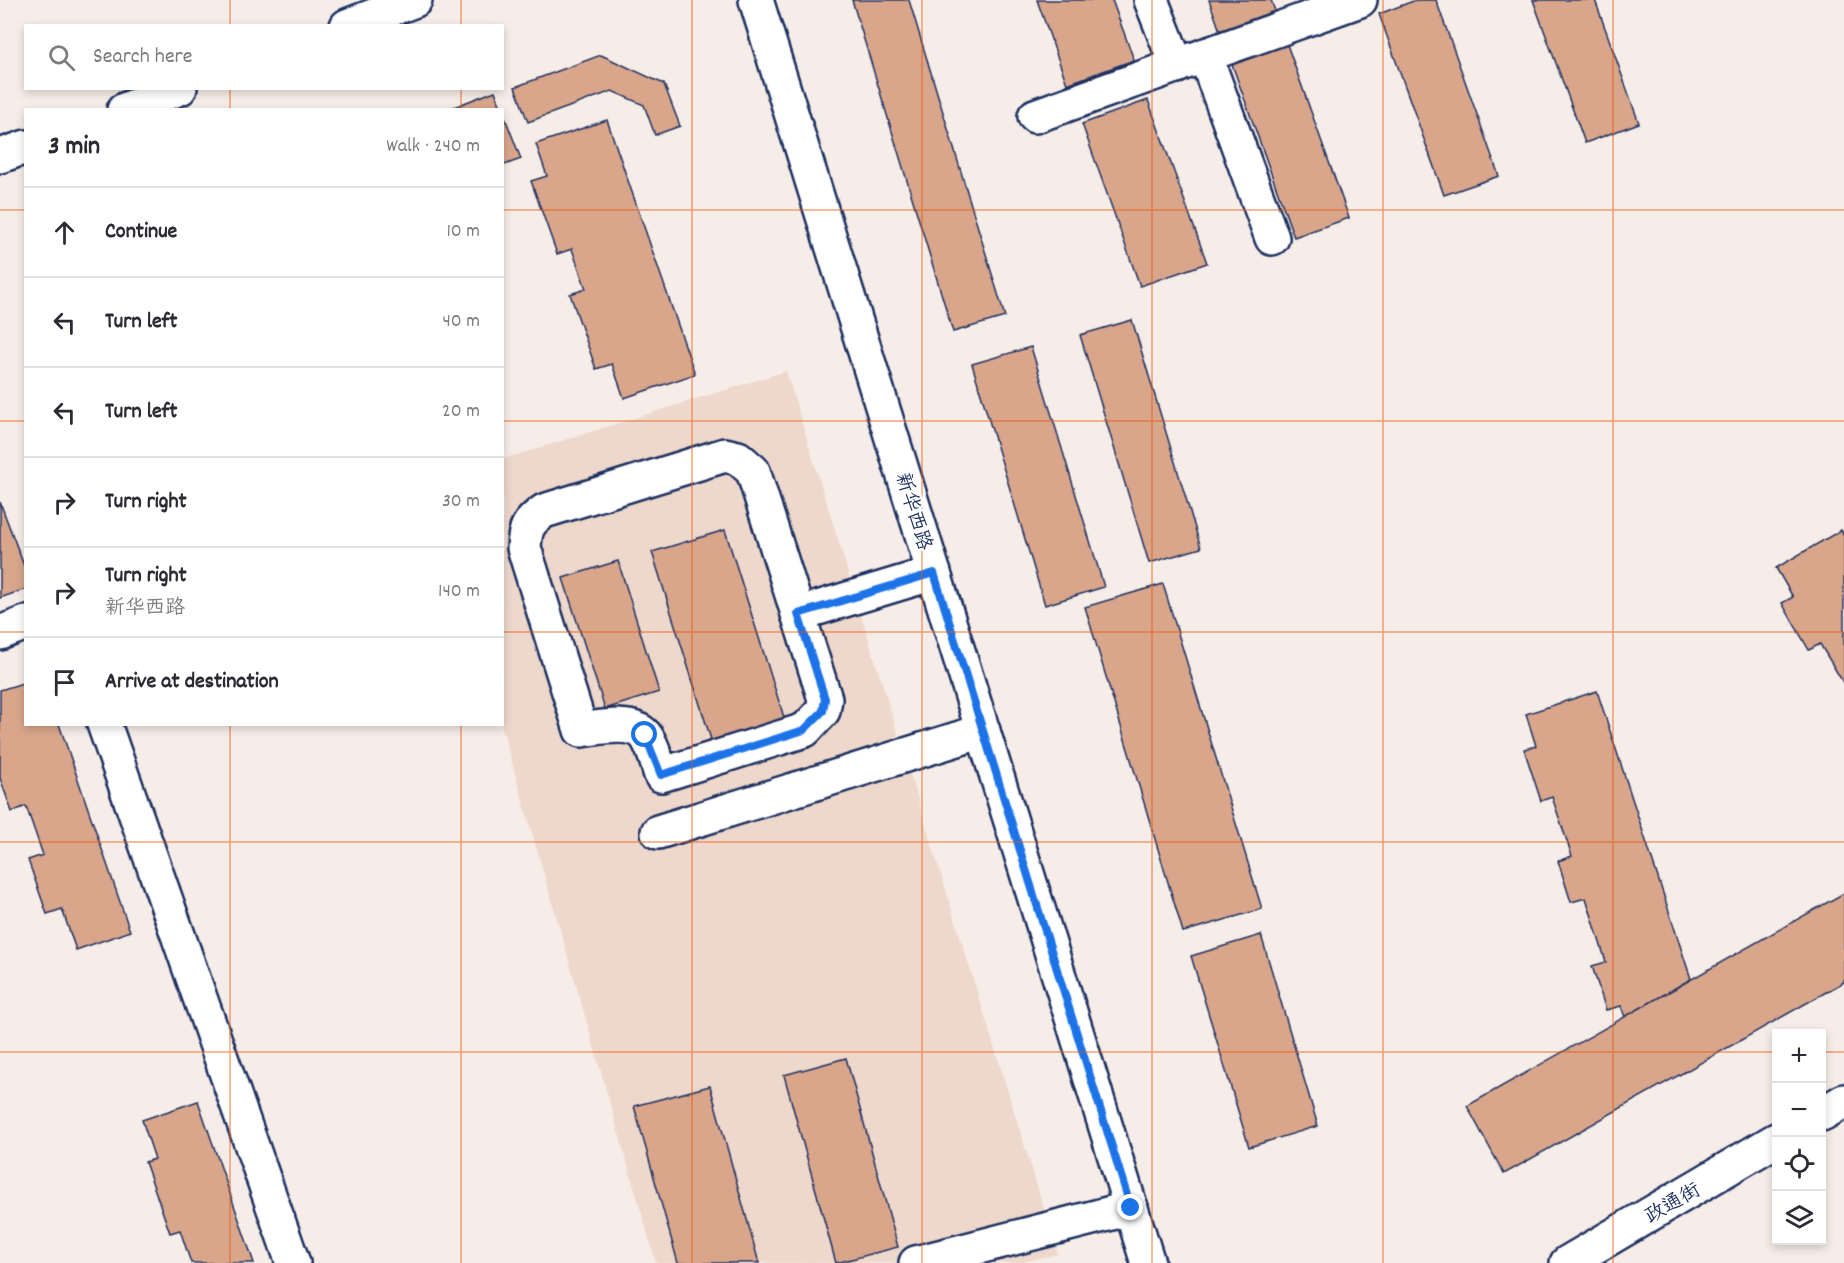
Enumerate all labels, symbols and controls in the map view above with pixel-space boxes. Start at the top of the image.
search box [24,24,504,90]
icon: search [45,41,78,74]
text: Search here [93,42,192,73]
text: 3 min [48,129,100,166]
text: Walk · 240 m [386,133,480,161]
icon: ahead [48,216,81,249]
text: Continue [105,217,177,248]
text: 10 m [446,218,480,246]
icon: left [48,306,81,339]
text: Turn left [105,307,177,338]
text: 40 m [442,308,480,336]
icon: left [48,396,81,429]
text: Turn left [105,397,177,428]
text: 20 m [442,398,480,426]
street label: 新华西路 [887,470,938,555]
icon: right [48,486,81,519]
text: Turn right [105,487,187,518]
text: 30 m [442,488,480,516]
text: Turn right [105,561,187,592]
icon: right [48,576,81,609]
text: 140 m [438,578,480,606]
text: 新华西路 [105,595,185,623]
icon: arrive [48,666,81,699]
text: Arrive at destination [105,667,279,698]
route start [631,721,657,747]
map controls [1772,1029,1826,1245]
button: + [1772,1029,1826,1083]
button: − [1772,1083,1826,1137]
button: locate [1772,1137,1826,1191]
street label: 政通街 [1641,1177,1706,1232]
button: layers [1772,1191,1826,1245]
route end [1117,1194,1143,1220]

